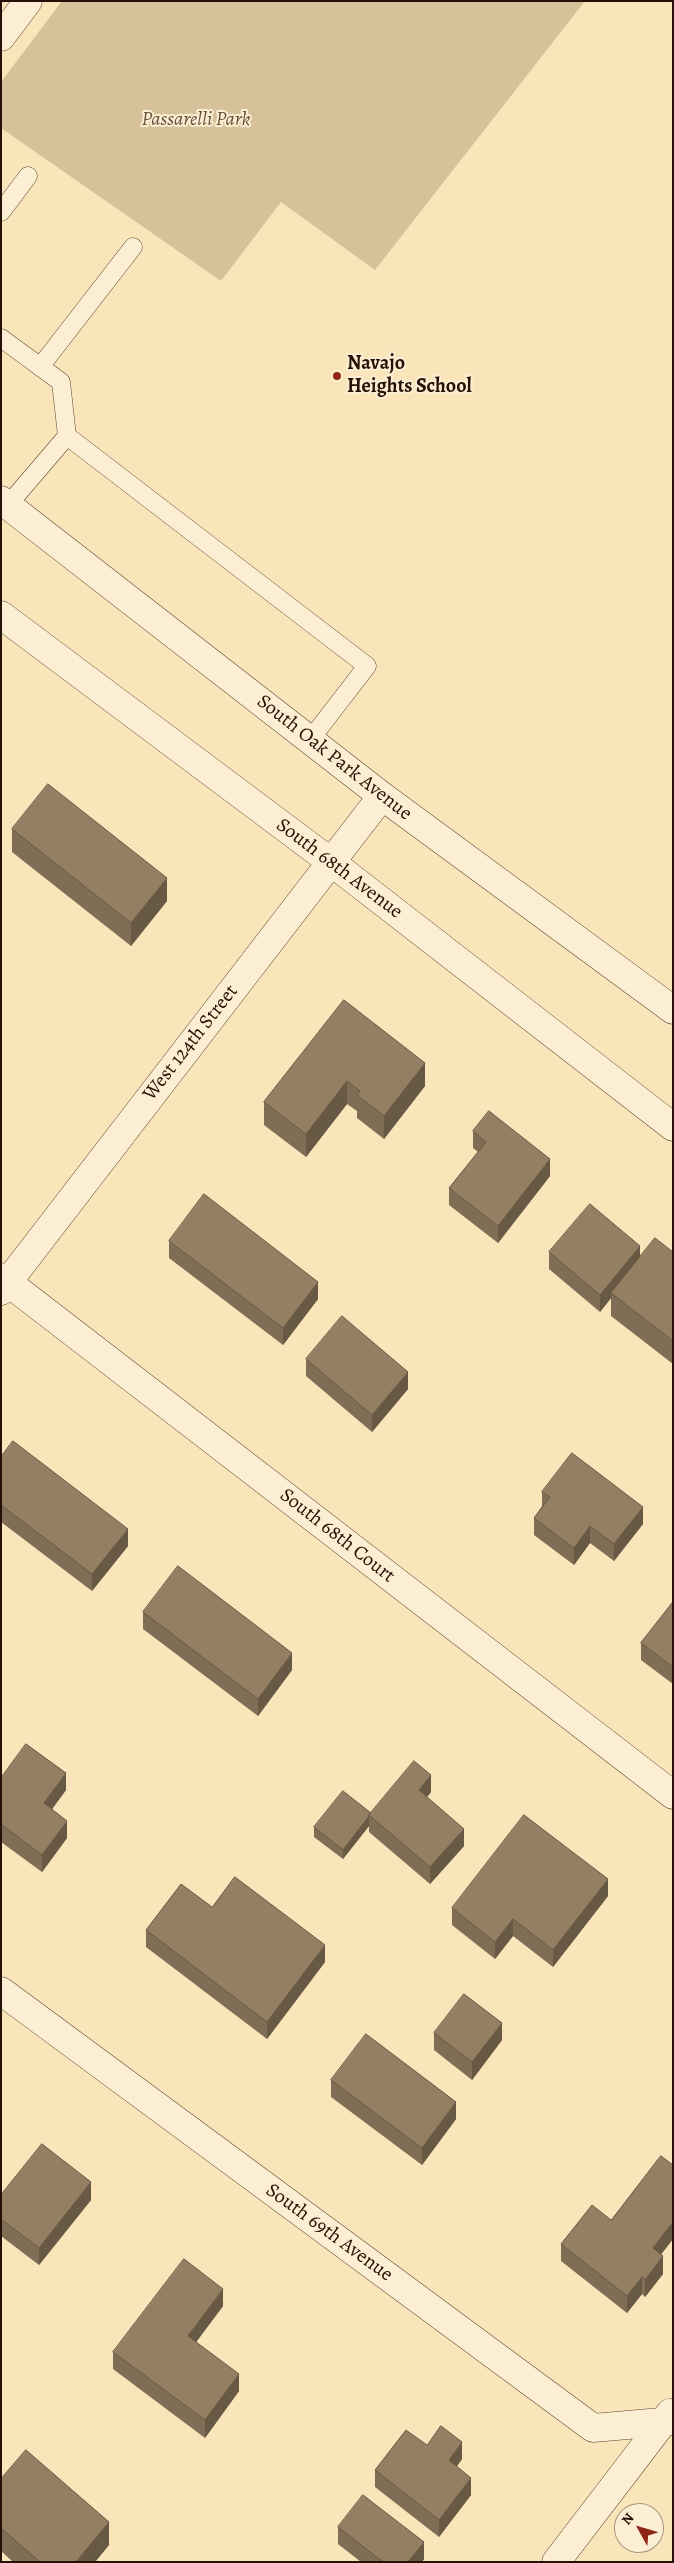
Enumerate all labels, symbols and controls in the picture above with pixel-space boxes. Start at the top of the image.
park label: Passarelli Park [142,108,250,132]
place label: Navajo Heights School [347,352,472,399]
marker: Navajo Heights School [331,370,343,382]
street label: South Oak Park Avenue [252,690,416,826]
street label: South 68th Avenue [271,814,407,924]
street label: West 124th Street [138,980,244,1106]
street label: South 68th Court [275,1484,399,1588]
street label: South 69th Avenue [261,2179,397,2287]
north arrow [614,2503,664,2553]
text: N [617,2509,638,2529]

